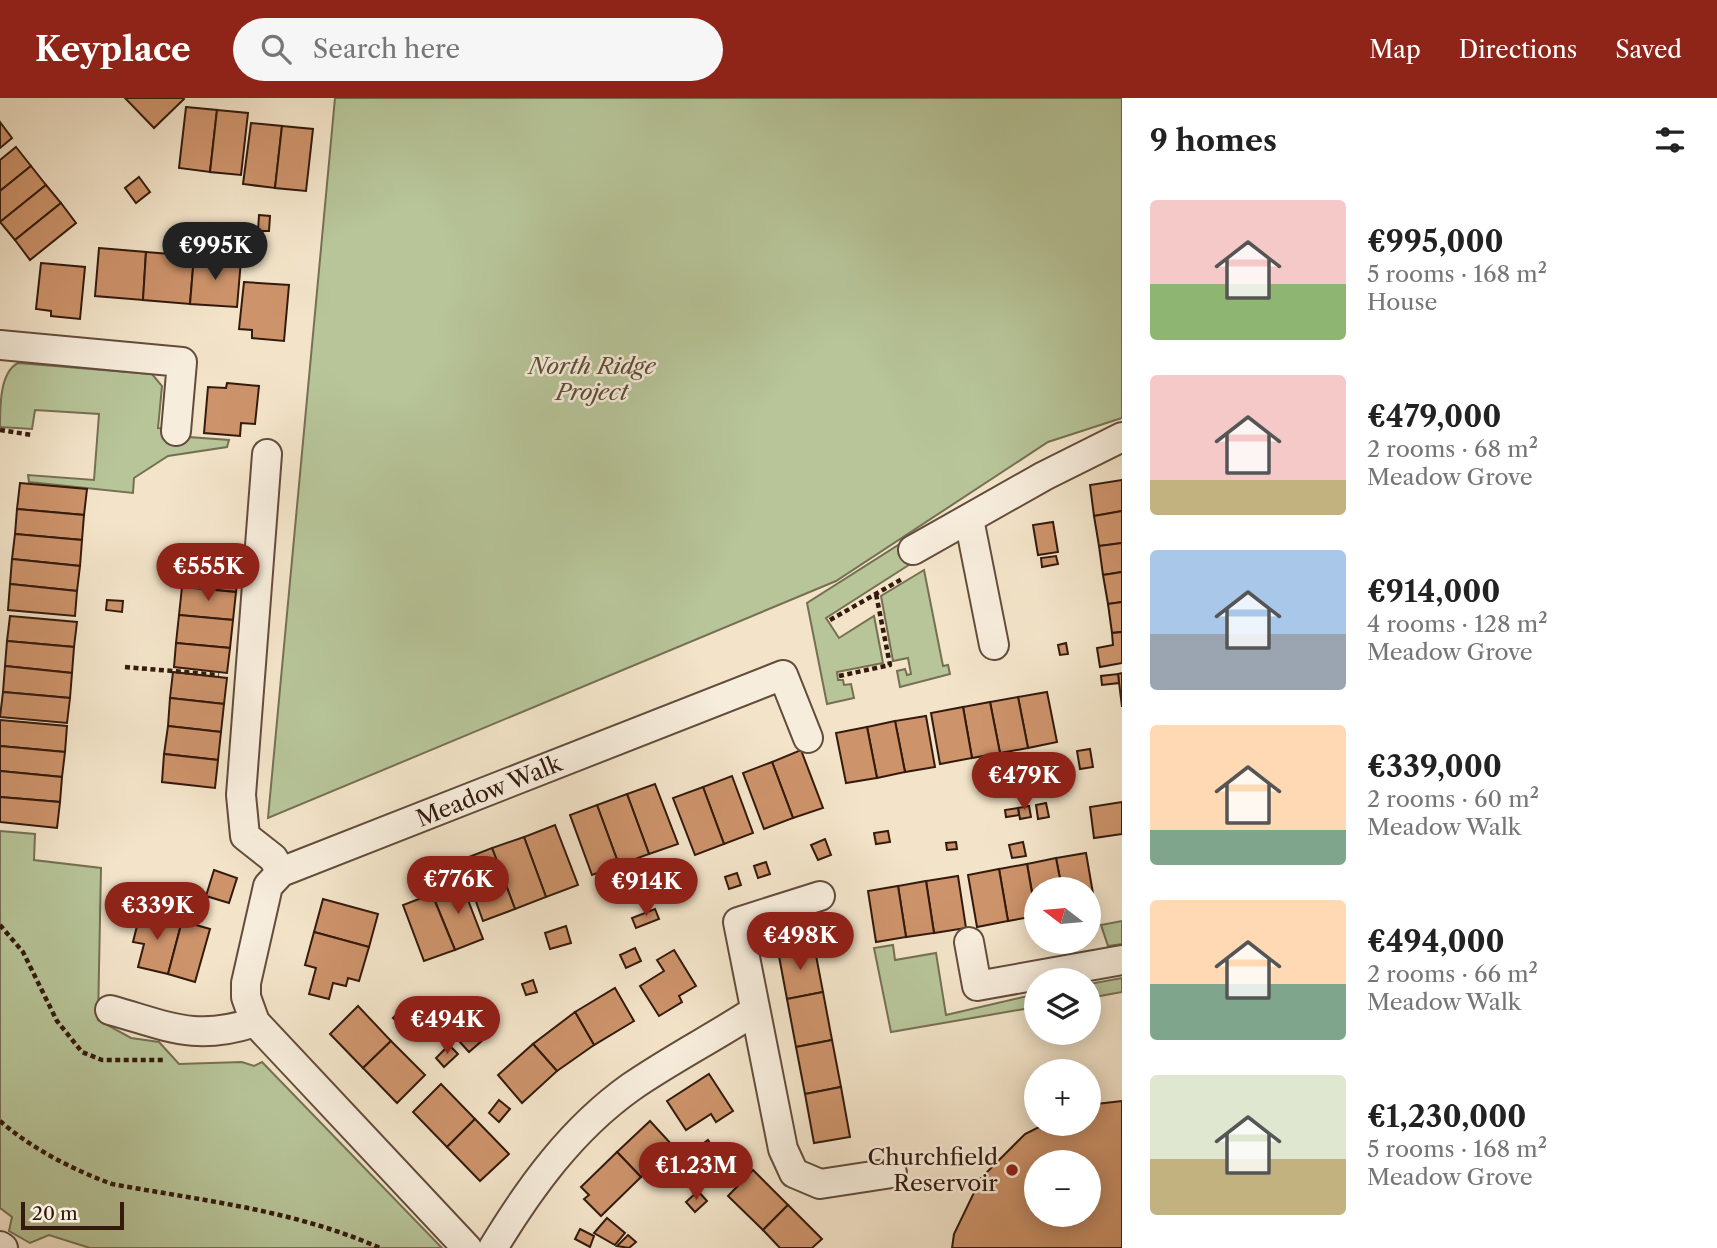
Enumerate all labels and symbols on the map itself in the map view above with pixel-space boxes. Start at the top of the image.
pin: €995K [166,222,264,282]
park label: North Ridge Project [526,352,656,406]
pin: €555K [159,544,257,603]
street label: Meadow Walk [412,749,567,833]
pin: €479K [975,752,1073,812]
pin: €776K [409,856,507,916]
pin: €914K [597,858,695,918]
north arrow [1024,877,1101,954]
pin: €339K [108,882,206,942]
pin: €498K [751,912,849,972]
pin: €494K [398,996,496,1056]
pin: €1.23M [639,1142,753,1202]
place label: Churchfield Reservoir [868,1143,998,1197]
marker: Churchfield Reservoir [1004,1162,1020,1178]
scale bar [21,1199,124,1231]

